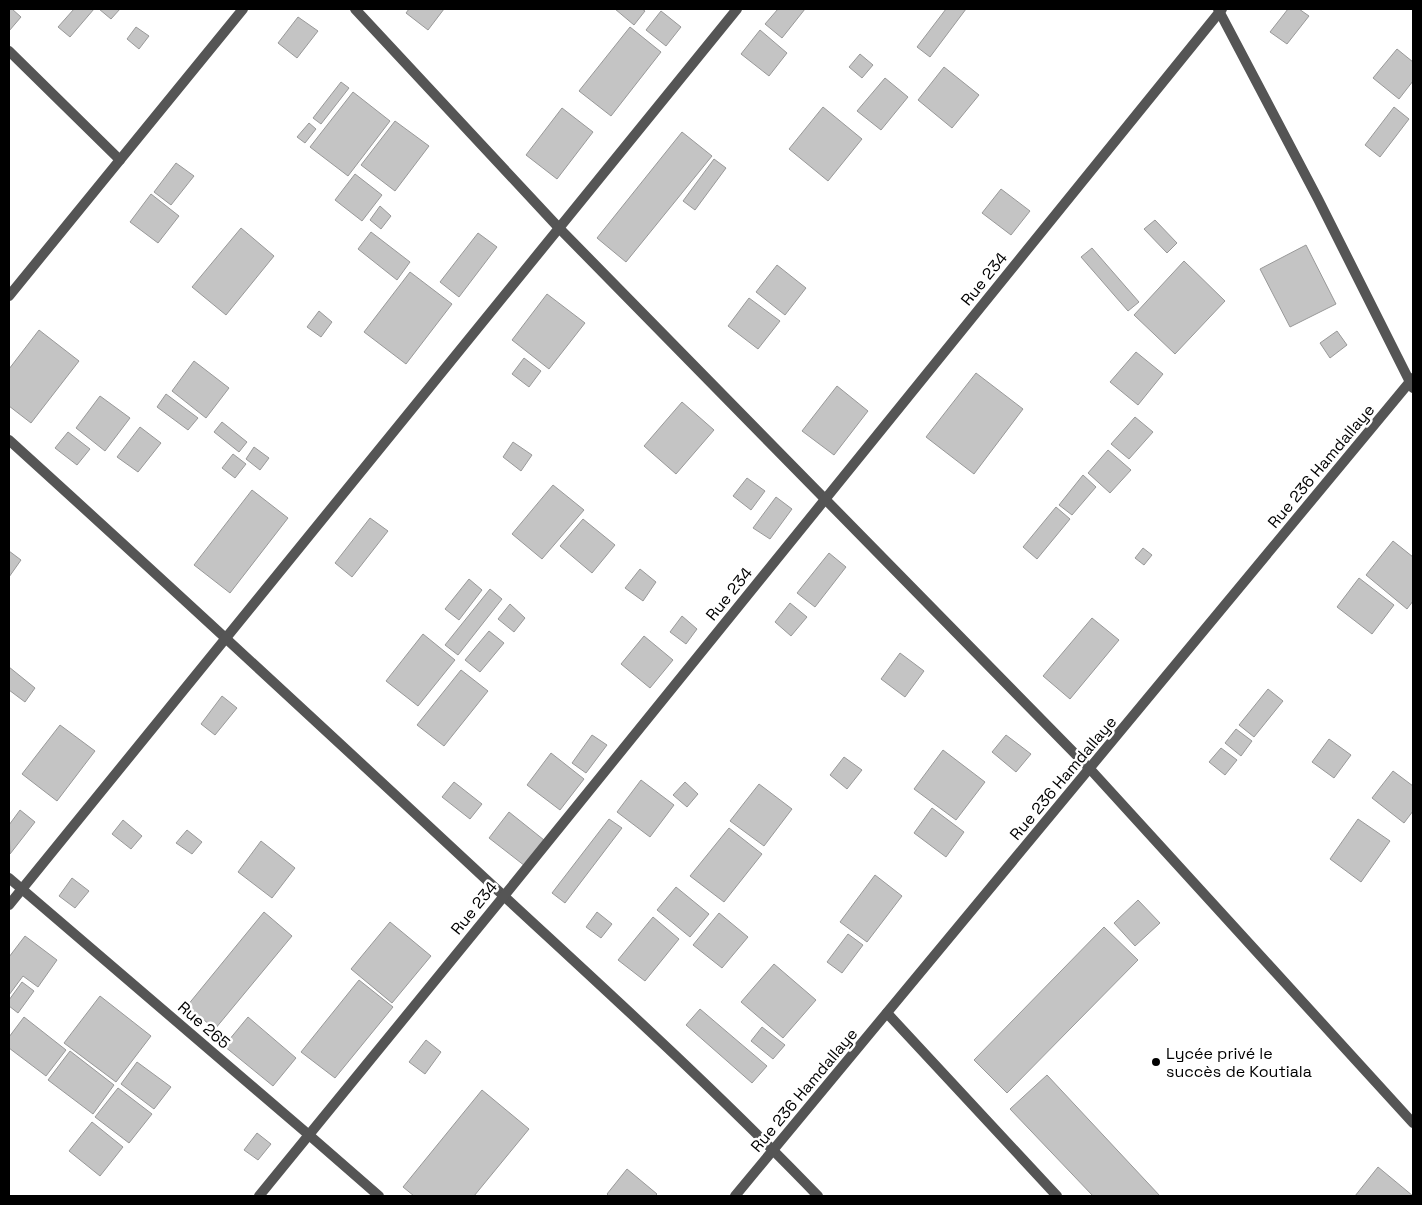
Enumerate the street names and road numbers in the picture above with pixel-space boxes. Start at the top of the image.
street label: Rue 234 [956,248,1012,310]
street label: Rue 236 Hamdallaye [1263,400,1379,532]
street label: Rue 234 [701,563,757,625]
street label: Rue 236 Hamdallaye [1005,712,1121,844]
street label: Rue 234 [446,877,502,939]
street label: Rue 265 [174,997,234,1053]
street label: Rue 236 Hamdallaye [746,1024,862,1156]

